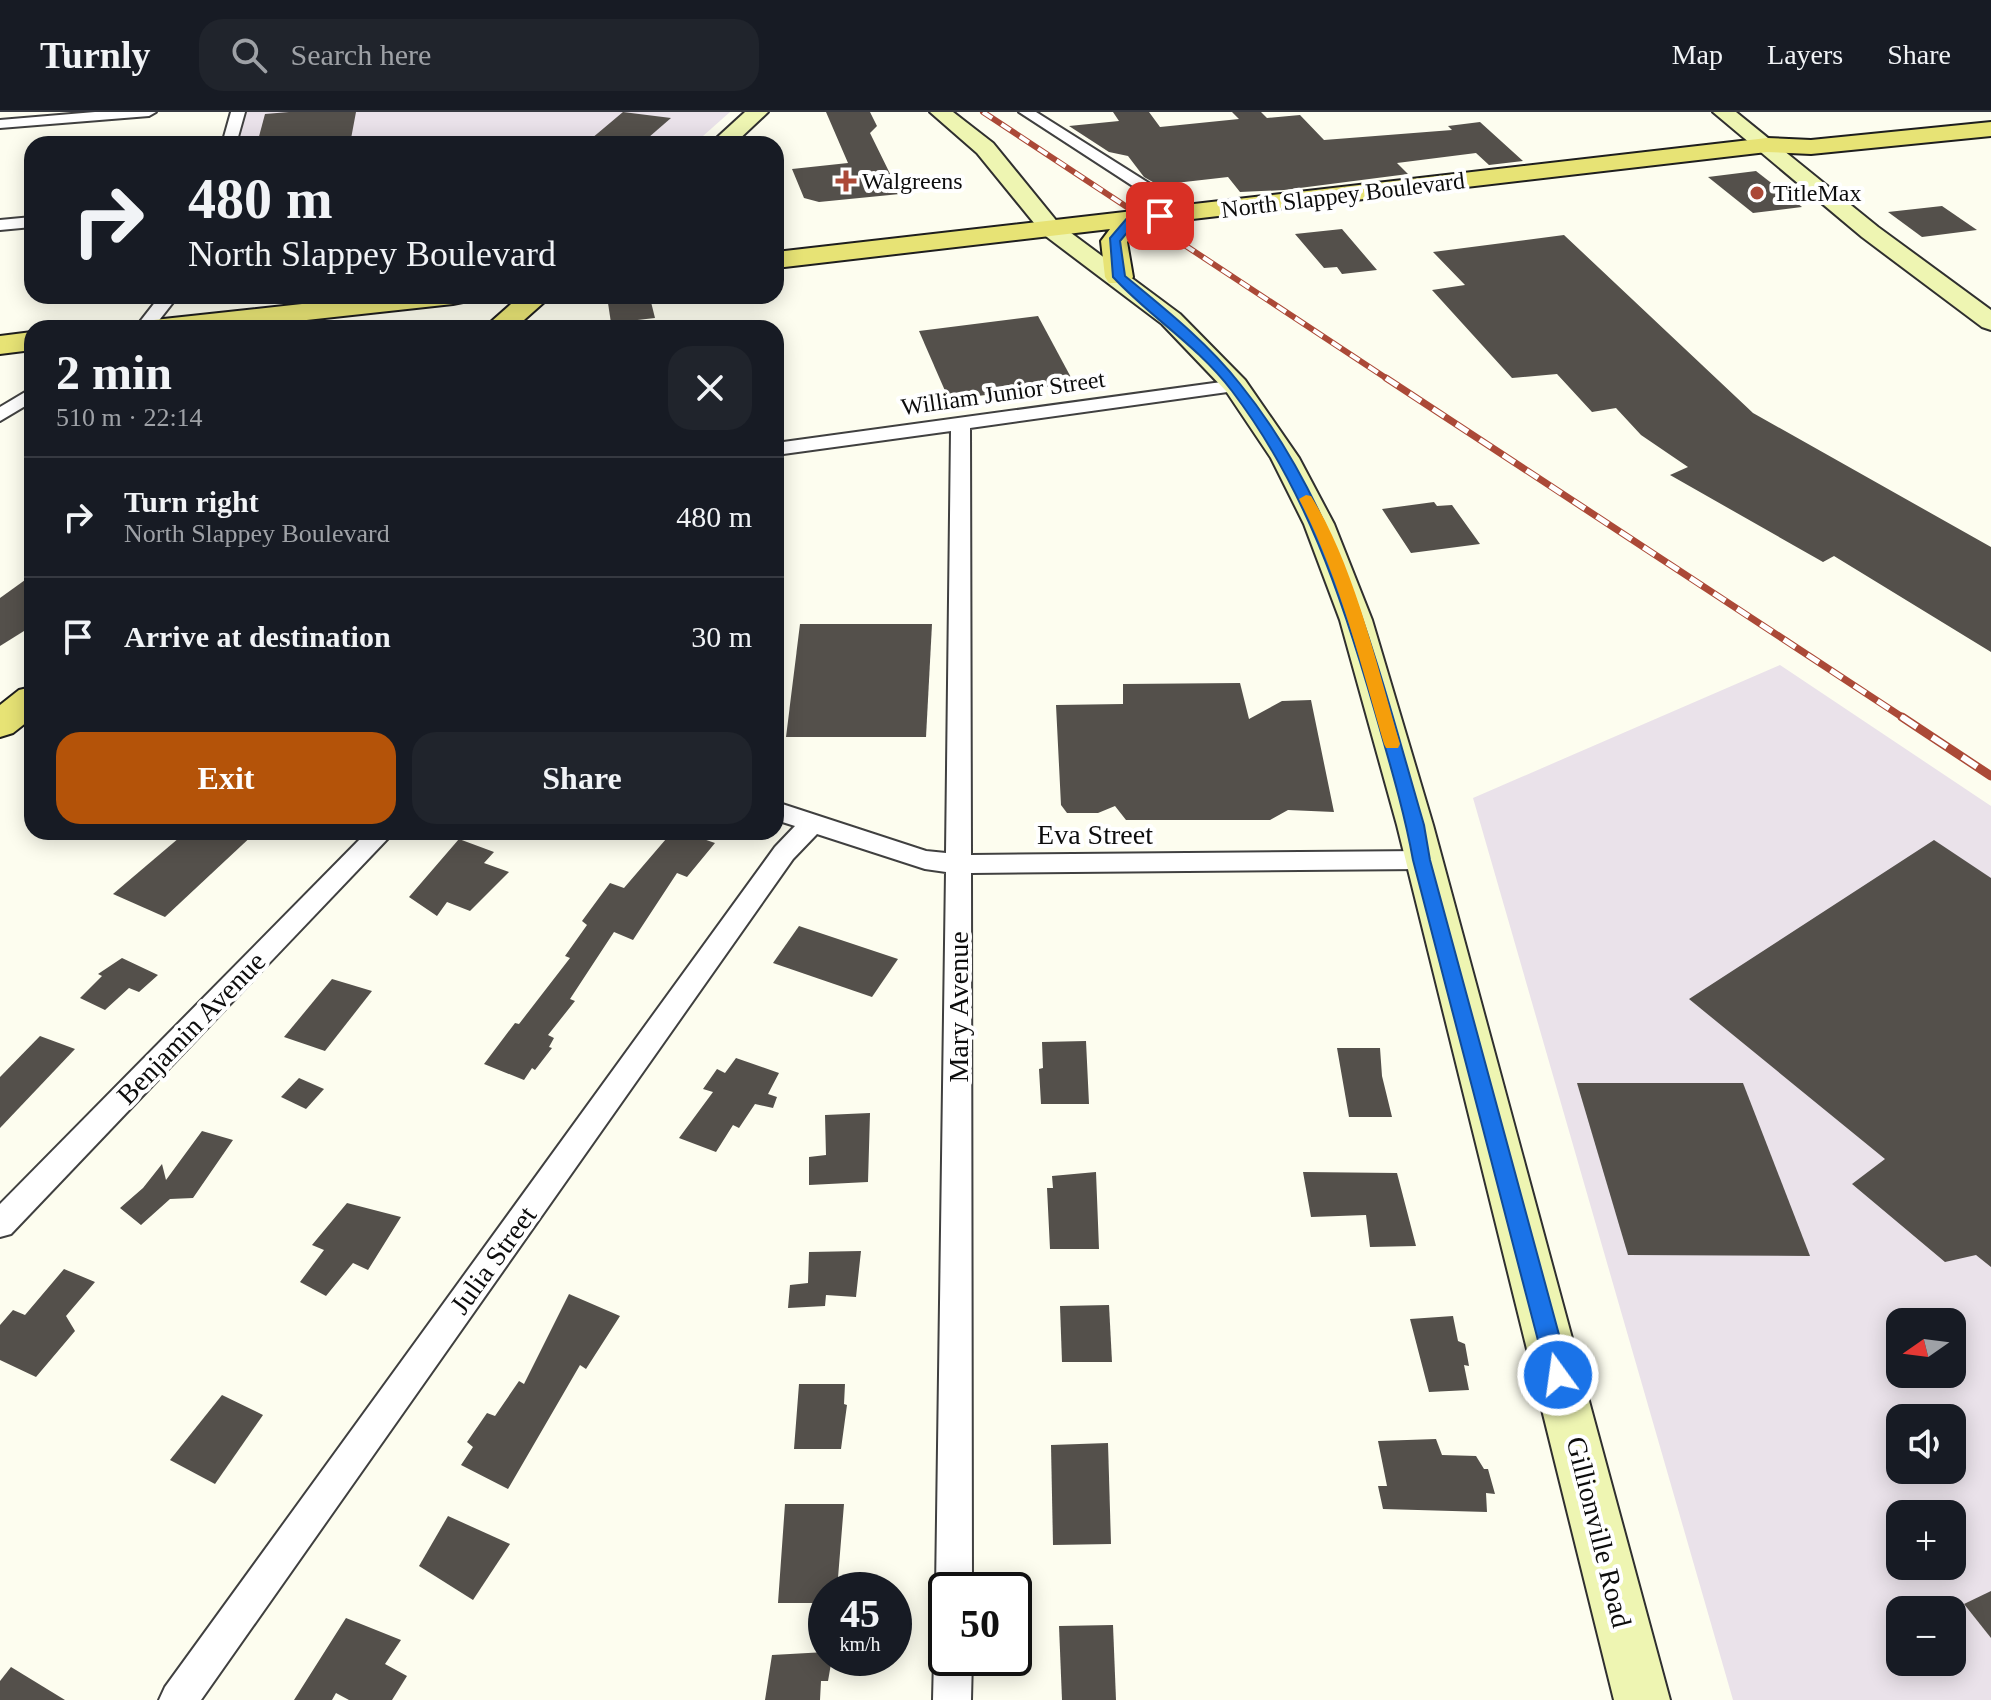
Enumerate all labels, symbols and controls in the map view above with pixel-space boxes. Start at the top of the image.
search box [199,19,759,91]
icon: search [227,33,271,77]
text: Turnly [40,34,151,76]
text: Search here [291,38,431,71]
text: Map [1672,39,1723,70]
text: Layers [1767,39,1843,70]
text: Share [1887,39,1951,70]
street label: North Slappey Boulevard [1220,167,1466,223]
icon: right [56,168,160,272]
text: 480 m [188,168,333,230]
place label: Walgreens [862,168,963,194]
marker: Walgreens [837,172,855,190]
place label: TitleMax [1773,180,1861,206]
pin [1126,182,1194,250]
marker: TitleMax [1748,184,1766,202]
icon: arrive [1138,194,1182,238]
text: North Slappey Boulevard [188,234,556,274]
text: 2 min [56,346,172,399]
button: close [668,346,752,430]
street label: William Junior Street [899,366,1107,420]
text: 510 m · 22:14 [56,403,203,432]
text: Turn right [124,485,259,518]
icon: right [56,495,100,539]
text: 480 m [676,500,752,533]
text: North Slappey Boulevard [124,519,390,548]
icon: arrive [56,615,100,659]
text: Arrive at destination [124,620,391,653]
text: 30 m [691,620,752,653]
button: Exit [56,732,396,824]
button: Share [412,732,752,824]
street label: Eva Street [1037,819,1153,850]
street label: Mary Avenue [943,931,974,1083]
street label: Benjamin Avenue [111,946,271,1110]
street label: Julia Street [444,1200,542,1320]
north arrow [1886,1308,1966,1388]
map controls [1886,1308,1966,1676]
position arrow [1516,1333,1600,1417]
button: sound [1886,1404,1966,1484]
street label: Gillionville Road [1560,1434,1638,1630]
button: + [1886,1500,1966,1580]
speed limit sign: 50 [928,1572,1032,1676]
text: 45 [840,1591,880,1636]
button: − [1886,1596,1966,1676]
text: km/h [839,1633,881,1655]

